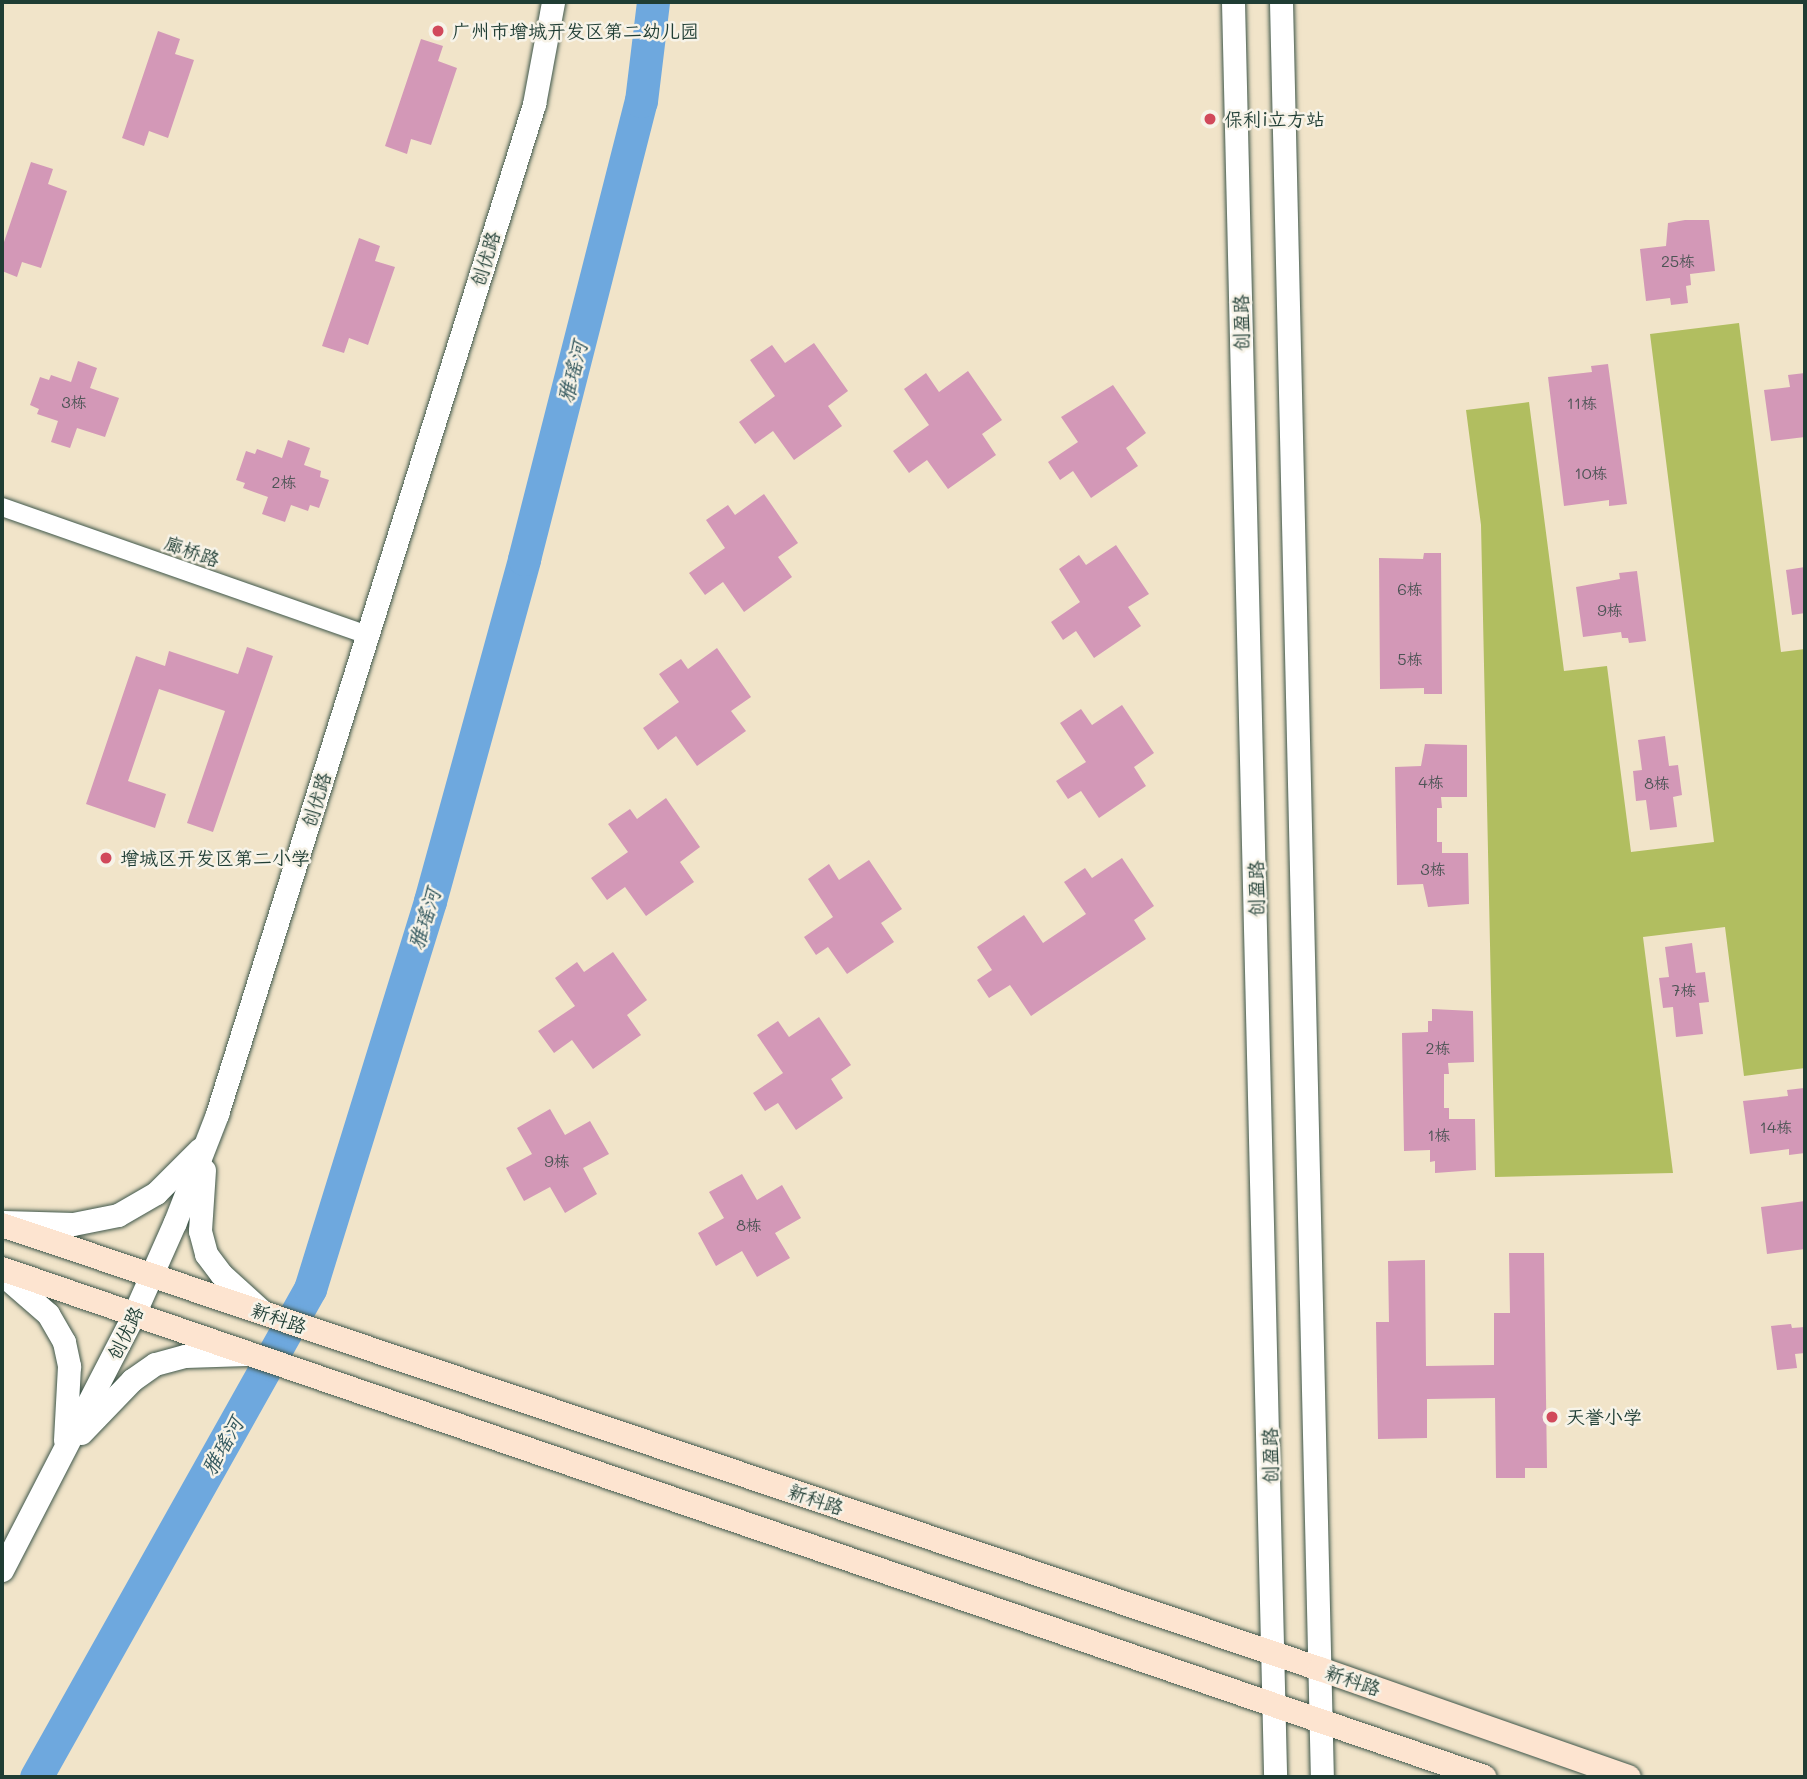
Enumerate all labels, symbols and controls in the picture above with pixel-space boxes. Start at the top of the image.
place label: 广州市增城开发区第二幼儿园 [452,20,699,42]
marker: 广州市增城开发区第二幼儿园 [430,23,446,39]
place label: 保利i立方站 [1224,108,1325,130]
marker: 保利i立方站 [1202,111,1218,127]
street label: 创优路 [466,228,504,290]
house number: 25栋 [1661,251,1695,271]
street label: 创盈路 [1229,294,1253,352]
water label: 雅瑶河 [552,338,592,406]
house number: 3栋 [61,392,87,412]
house number: 11栋 [1567,393,1597,413]
house number: 10栋 [1574,463,1608,483]
house number: 2栋 [272,472,296,492]
street label: 廊桥路 [161,531,223,571]
house number: 6栋 [1397,579,1423,599]
house number: 9栋 [1597,600,1623,620]
house number: 5栋 [1397,649,1423,669]
street label: 创优路 [297,769,335,831]
house number: 4栋 [1418,772,1444,792]
house number: 8栋 [1644,773,1670,793]
place label: 增城区开发区第二小学 [120,847,310,869]
marker: 增城区开发区第二小学 [98,850,114,866]
house number: 3栋 [1420,859,1446,879]
street label: 创盈路 [1244,860,1268,918]
water label: 雅瑶河 [403,885,445,953]
house number: 7栋 [1672,980,1696,1000]
house number: 2栋 [1426,1038,1450,1058]
house number: 14栋 [1760,1117,1792,1137]
house number: 1栋 [1427,1125,1451,1145]
house number: 9栋 [544,1151,570,1171]
house number: 8栋 [736,1215,762,1235]
street label: 新科路 [248,1298,310,1338]
street label: 创优路 [102,1302,148,1364]
place label: 天誉小学 [1566,1406,1642,1428]
marker: 天誉小学 [1544,1409,1560,1425]
water label: 雅瑶河 [196,1412,248,1480]
street label: 创盈路 [1258,1427,1282,1485]
street label: 新科路 [785,1479,847,1519]
street label: 新科路 [1322,1660,1384,1700]

